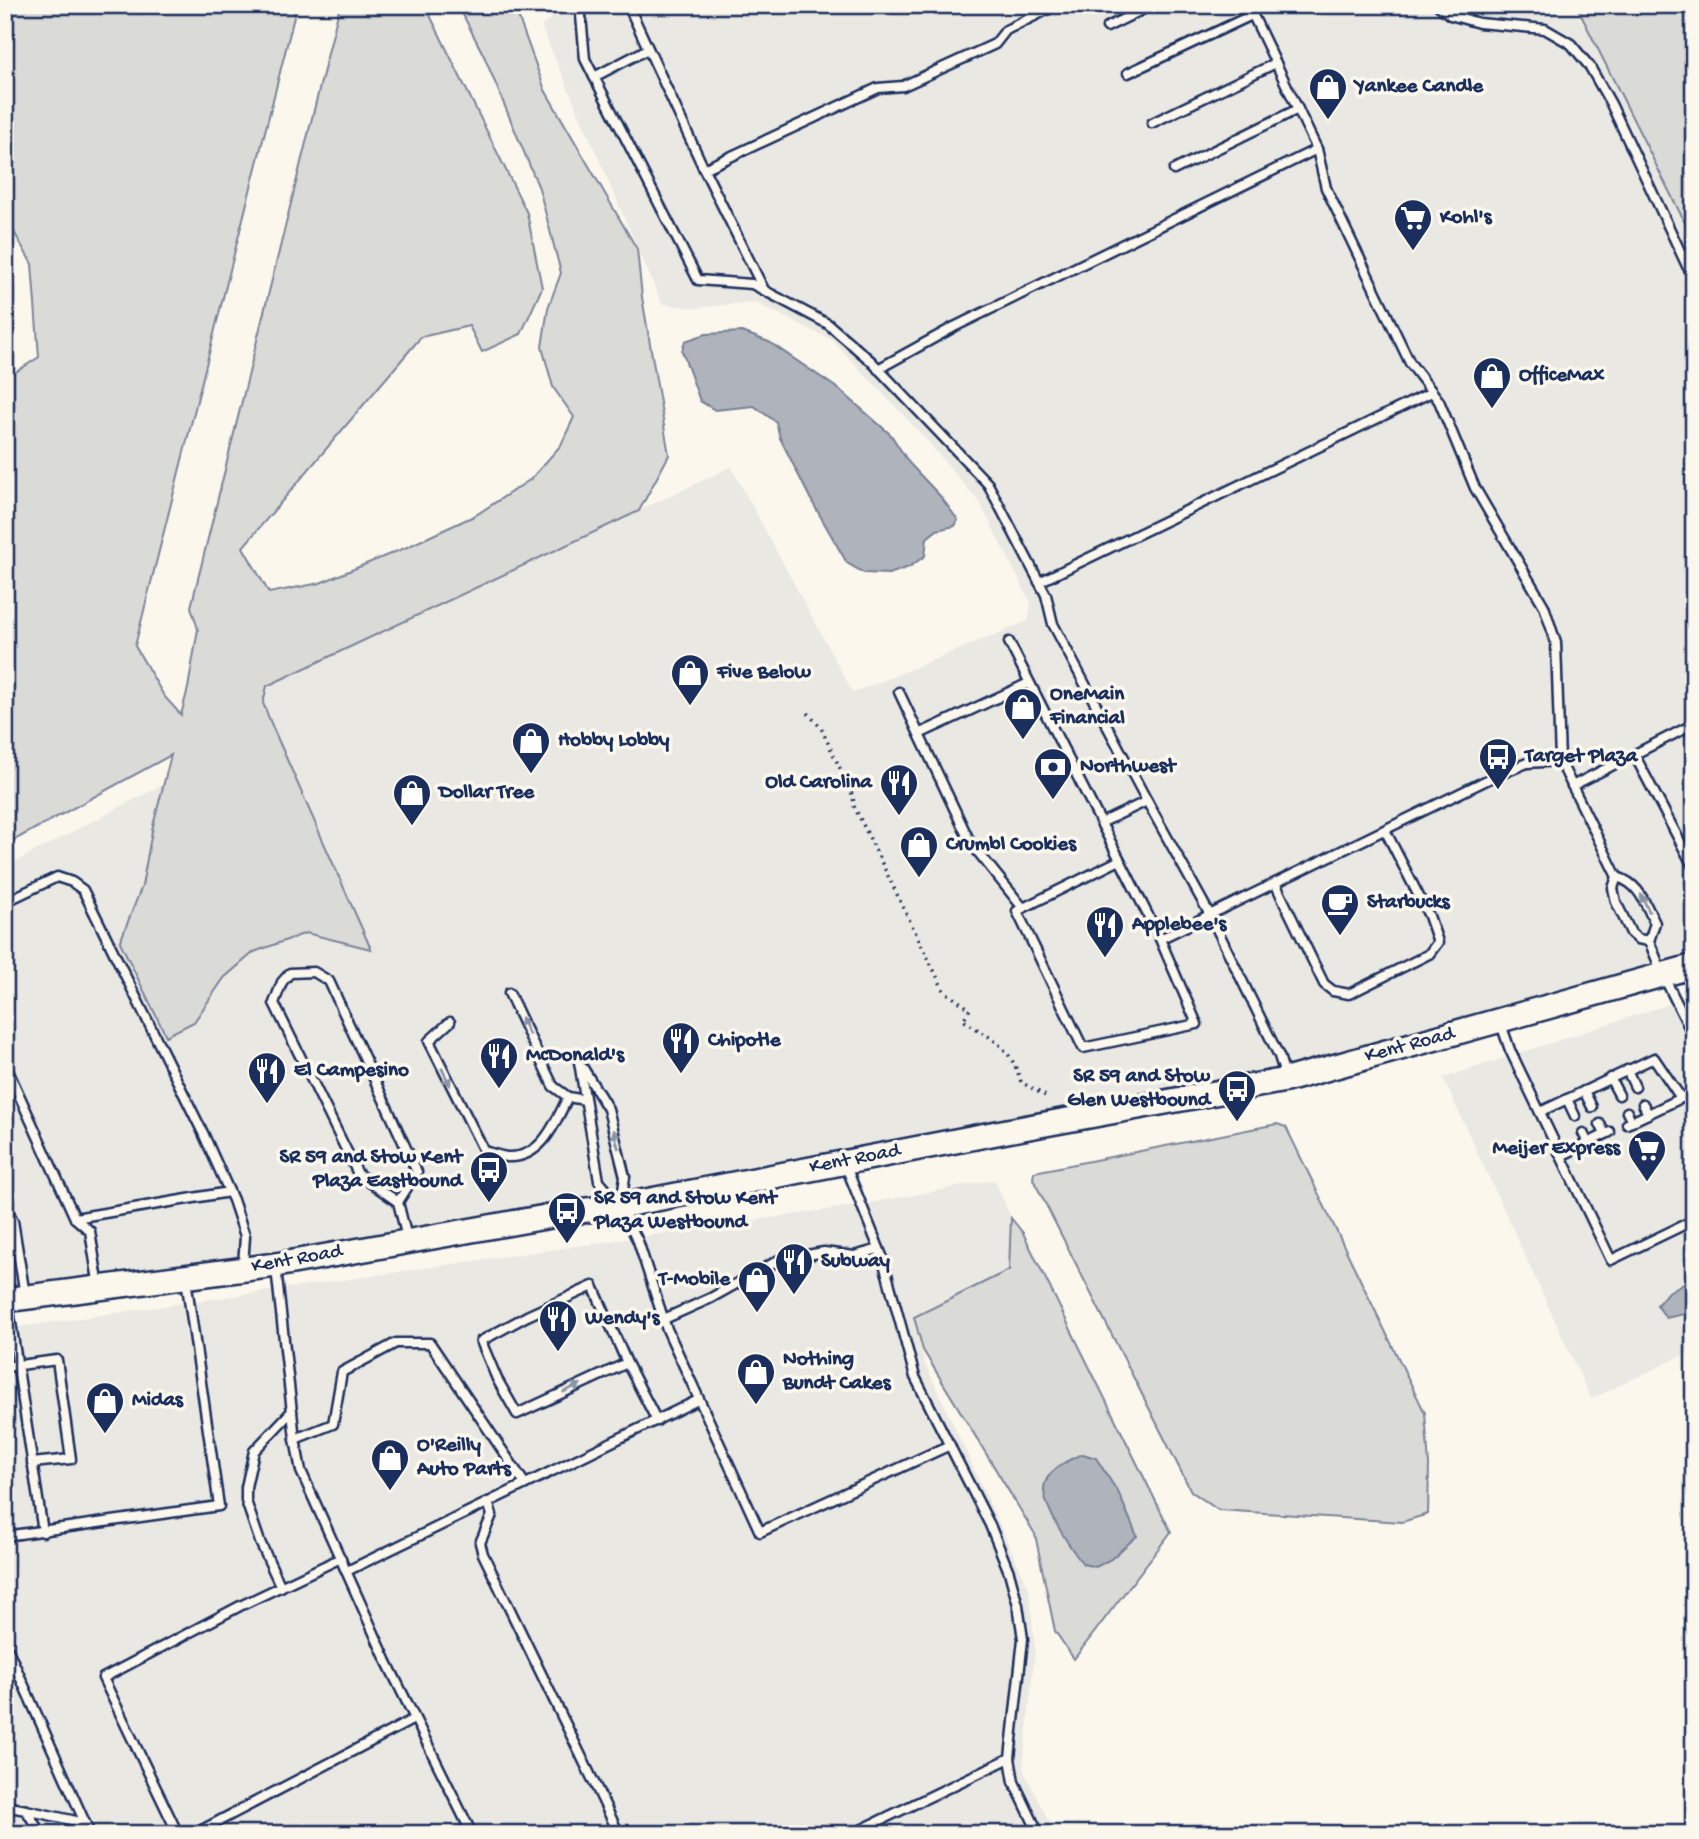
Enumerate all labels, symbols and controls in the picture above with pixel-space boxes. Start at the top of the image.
shop icon: Yankee Candle [1307,66,1349,121]
place label: Yankee Candle [1352,75,1484,100]
supermarket icon: Kohl's [1392,197,1434,252]
place label: Kohl's [1439,206,1493,231]
shop icon: OfficeMax [1471,355,1513,410]
place label: OfficeMax [1519,364,1605,389]
shop icon: Five Below [669,652,711,707]
place label: Five Below [716,661,811,686]
place label: OneMain Financial [1049,683,1125,732]
shop icon: OneMain Financial [1002,686,1044,741]
shop icon: Hobby Lobby [510,720,552,775]
place label: Hobby Lobby [558,729,670,754]
bus stop icon: Target Plaza [1477,736,1519,791]
place label: Target Plaza [1523,745,1639,770]
bank icon: Northwest [1032,746,1074,801]
place label: Northwest [1080,755,1178,780]
restaurant icon: Old Carolina [878,762,920,817]
place label: Old Carolina [765,771,873,796]
shop icon: Dollar Tree [391,772,433,827]
place label: Dollar Tree [437,781,535,806]
shop icon: Crumbl Cookies [898,824,940,879]
place label: Crumbl Cookies [945,833,1077,858]
cafe icon: Starbucks [1319,882,1361,937]
place label: Starbucks [1367,891,1451,916]
one-way arrow [1639,893,1651,913]
restaurant icon: Applebee's [1084,904,1126,959]
place label: Applebee's [1131,913,1228,938]
one-way arrow [519,1015,530,1036]
restaurant icon: Chipotle [660,1020,702,1075]
street label: Kent Road [1362,1022,1459,1070]
place label: Chipotle [707,1029,782,1054]
restaurant icon: McDonald's [478,1035,520,1090]
place label: McDonald's [526,1044,625,1069]
restaurant icon: El Campesino [246,1050,288,1105]
place label: El Campesino [294,1059,409,1084]
place label: SR 59 and Stow Glen Westbound [1067,1065,1213,1114]
one-way arrow [441,1067,452,1087]
bus stop icon: SR 59 and Stow Glen Westbound [1216,1068,1258,1123]
one-way arrow [610,1128,621,1150]
supermarket icon: Meijer Express [1626,1128,1668,1183]
place label: Meijer Express [1492,1137,1621,1162]
street label: Kent Road [808,1139,904,1181]
place label: SR 59 and Stow Kent Plaza Eastbound [279,1146,465,1195]
bus stop icon: SR 59 and Stow Kent Plaza Eastbound [468,1149,510,1204]
place label: SR 59 and Stow Kent Plaza Westbound [593,1187,779,1236]
bus stop icon: SR 59 and Stow Kent Plaza Westbound [546,1190,588,1245]
street label: Kent Road [250,1239,346,1280]
restaurant icon: Subway [773,1241,815,1296]
place label: Subway [821,1250,891,1275]
shop icon: T-Mobile [736,1259,778,1314]
place label: T-Mobile [657,1268,731,1293]
restaurant icon: Wendy's [537,1298,579,1353]
place label: Wendy's [584,1307,661,1332]
place label: Nothing Bundt Cakes [782,1348,892,1397]
shop icon: Nothing Bundt Cakes [735,1351,777,1406]
shop icon: Midas [84,1380,126,1435]
one-way arrow [562,1382,583,1393]
place label: Midas [132,1389,184,1414]
place label: O'Reilly Auto Parts [416,1434,512,1483]
shop icon: O'Reilly Auto Parts [369,1437,411,1492]

